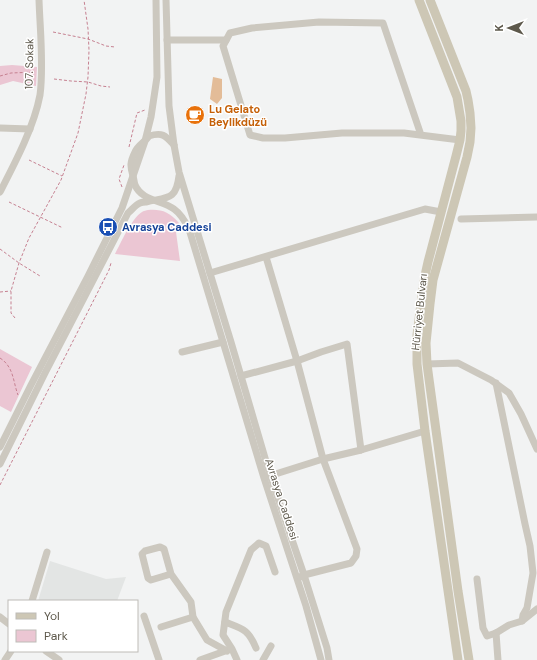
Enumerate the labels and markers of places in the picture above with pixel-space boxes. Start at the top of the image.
place label: Lu Gelato Beylikdüzü [209,102,267,129]
cafe icon: Lu Gelato Beylikdüzü [184,104,206,126]
bus stop icon: Avrasya Caddesi [97,216,119,238]
place label: Avrasya Caddesi [122,220,212,234]

